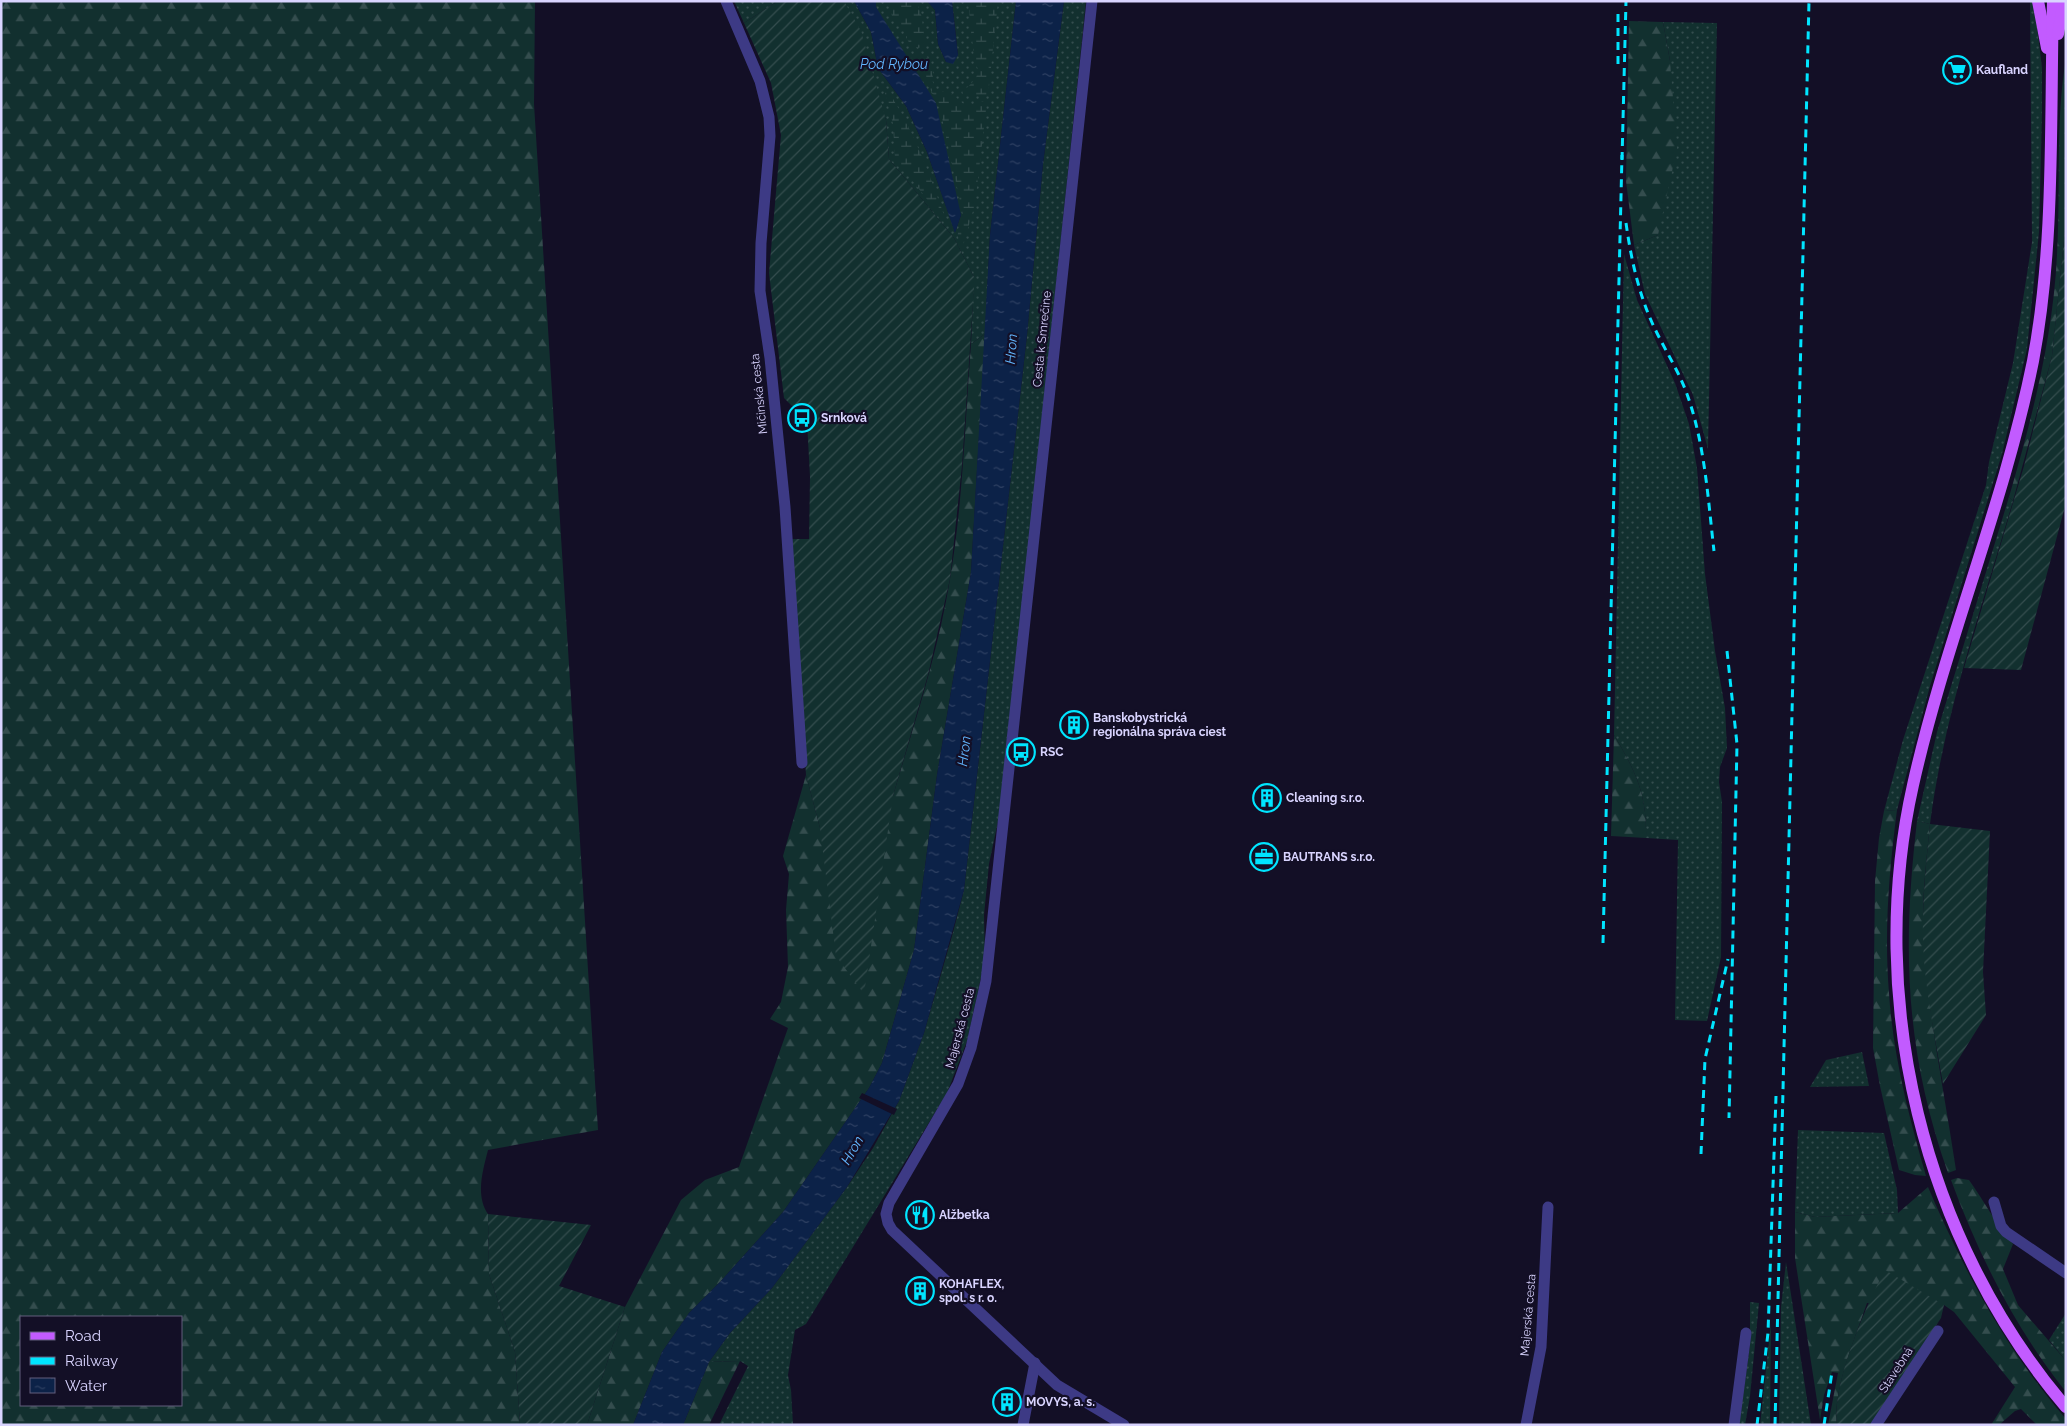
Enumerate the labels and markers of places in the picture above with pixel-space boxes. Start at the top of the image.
supermarket icon: Kaufland [1942,55,1972,85]
place label: Kaufland [1976,63,2028,77]
bus stop icon: Srnková [787,403,817,433]
place label: Srnková [821,411,867,425]
building icon: Banskobystrická regionálna správa ciest [1059,710,1089,740]
place label: Banskobystrická regionálna správa ciest [1093,711,1227,739]
bus stop icon: RSC [1006,737,1036,767]
place label: RSC [1040,745,1064,759]
building icon: Cleaning s.r.o. [1252,783,1282,813]
place label: Cleaning s.r.o. [1286,791,1365,805]
office icon: BAUTRANS s.r.o. [1249,842,1279,872]
place label: BAUTRANS s.r.o. [1283,850,1375,864]
restaurant icon: Alžbetka [905,1200,935,1230]
place label: Alžbetka [939,1208,990,1222]
building icon: KOHAFLEX, spol. s r. o. [905,1276,935,1306]
place label: KOHAFLEX, spol. s r. o. [939,1277,1004,1305]
building icon: MOVYS, a. s. [992,1387,1022,1417]
place label: MOVYS, a. s. [1026,1395,1095,1409]

